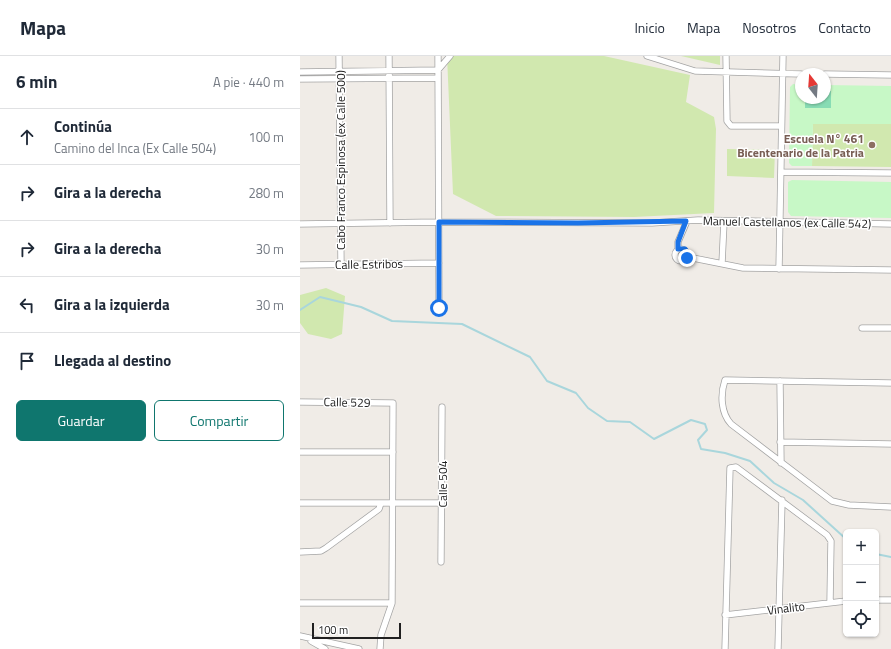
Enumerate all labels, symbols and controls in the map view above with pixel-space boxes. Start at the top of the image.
text: Mapa [20,13,66,42]
text: Inicio [634,17,665,38]
text: Mapa [687,17,720,38]
text: Nosotros [742,17,796,38]
text: Contacto [818,17,871,38]
north arrow [795,68,831,104]
text: 6 min [16,69,57,95]
street label: Cabo Franco Espinosa (ex Calle 500) [331,70,350,250]
text: A pie · 440 m [213,72,284,92]
text: Continúa [54,115,112,138]
icon: ahead [16,126,38,148]
text: 100 m [248,127,284,147]
place label: Escuela N° 461 Bicentenario de la Patria [737,129,864,162]
text: Camino del Inca (Ex Calle 504) [54,138,216,158]
marker: Escuela N° 461 Bicentenario de la Patria [867,140,877,150]
text: Gira a la derecha [54,181,161,204]
icon: right [16,182,38,204]
text: 280 m [248,183,284,203]
street label: Manuel Castellanos (ex Calle 542) [703,211,871,233]
text: Gira a la derecha [54,237,161,260]
icon: right [16,238,38,260]
text: 30 m [256,239,284,259]
route end [678,249,696,267]
street label: Calle Estribos [335,254,404,274]
text: Gira a la izquierda [54,293,170,316]
icon: left [16,294,38,316]
text: 30 m [256,295,284,315]
route start [430,299,448,317]
text: Llegada al destino [54,349,171,372]
icon: arrive [16,350,38,372]
street label: Calle 529 [323,392,371,412]
button: Guardar [16,400,146,441]
button: Compartir [154,400,284,441]
street label: Calle 504 [433,460,452,507]
map controls [843,529,879,637]
button: + [843,529,879,565]
button: − [843,565,879,601]
street label: Vinalito [766,596,806,620]
button: locate [843,601,879,637]
scale bar [312,621,401,640]
text: 100 m [318,622,348,638]

